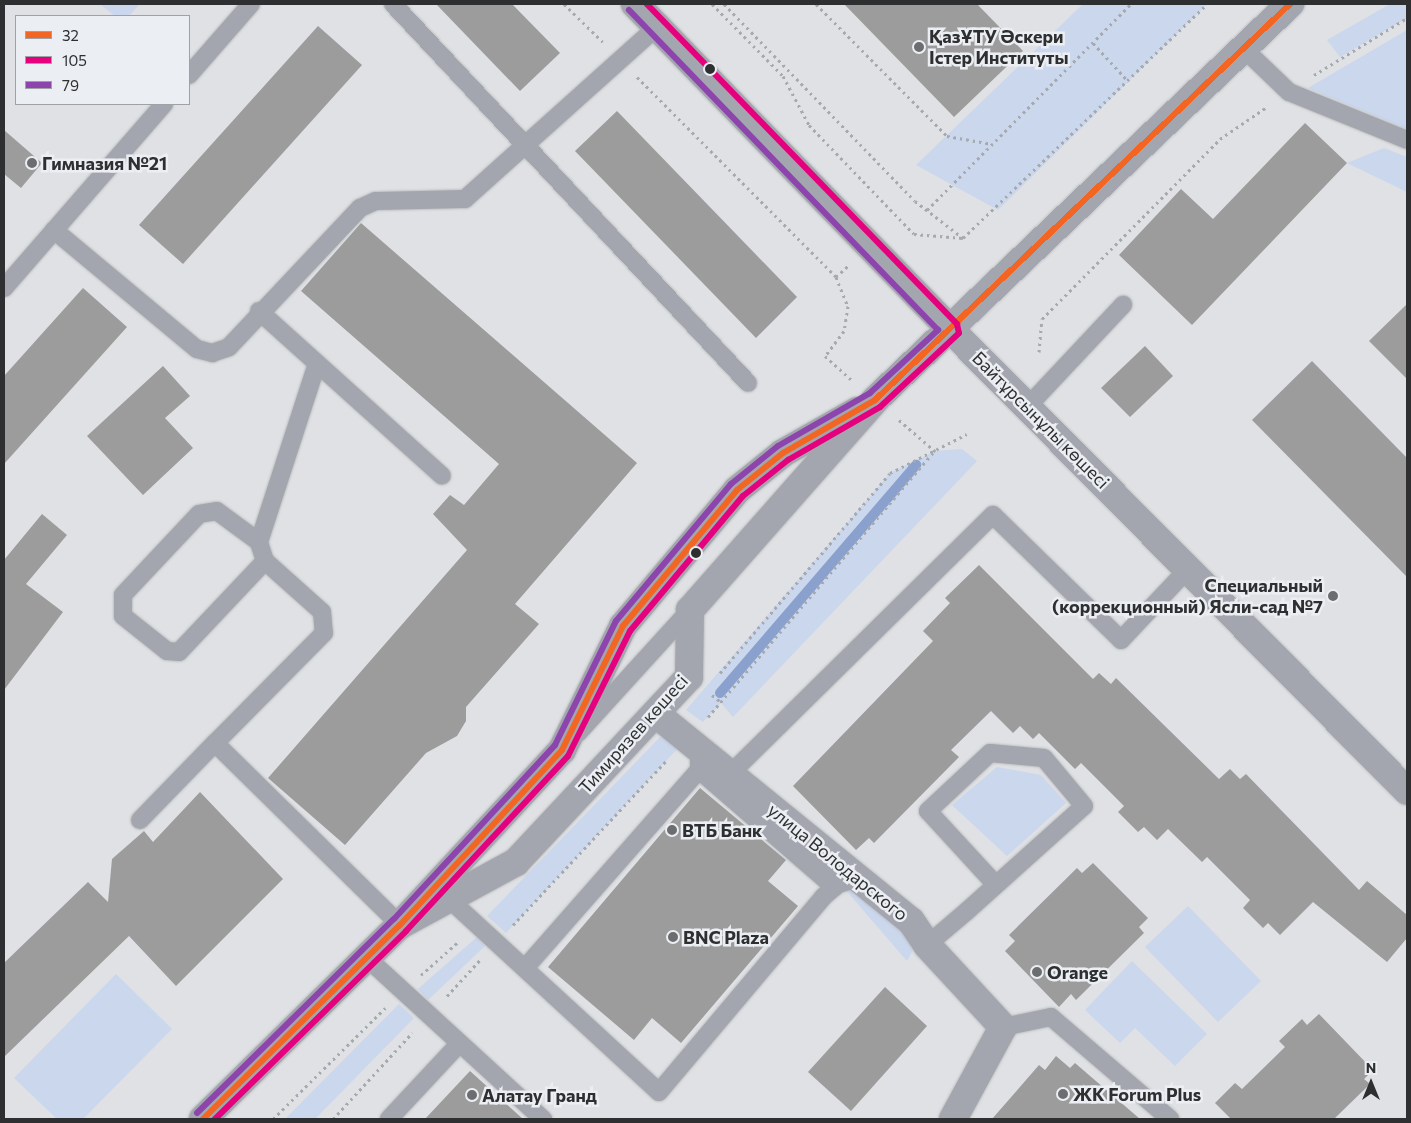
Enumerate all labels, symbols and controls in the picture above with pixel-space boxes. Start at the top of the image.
legend [15,15,190,105]
text: 32 [62,26,79,44]
place label: ҚазҰТУ Әскери Істер Институты [929,26,1069,68]
marker: ҚазҰТУ Әскери Істер Институты [913,41,925,53]
text: 105 [62,51,87,69]
unlabelled marker [705,64,715,74]
text: 79 [62,76,79,94]
place label: Гимназия №21 [42,152,167,174]
marker: Гимназия №21 [26,157,38,169]
street label: Байтұрсынұлы көшесі [968,347,1114,493]
unlabelled marker [691,548,701,558]
place label: Специальный (коррекционный) Ясли-сад №7 [1052,575,1323,618]
marker: Специальный (коррекционный) Ясли-сад №7 [1327,590,1339,602]
street label: Тимирязев көшесі [574,670,692,798]
street label: улица Володарского [764,799,912,925]
place label: ВТБ Банк [682,819,762,841]
marker: ВТБ Банк [666,824,678,836]
place label: BNC Plaza [683,926,769,948]
marker: BNC Plaza [667,931,679,943]
place label: Orange [1047,961,1108,983]
marker: Orange [1031,966,1043,978]
north arrow [1346,1058,1396,1108]
text: N [1366,1059,1376,1076]
place label: ЖК Forum Plus [1073,1083,1201,1105]
place label: Алатау Гранд [482,1084,597,1106]
marker: ЖК Forum Plus [1057,1088,1069,1100]
marker: Алатау Гранд [466,1089,478,1101]

